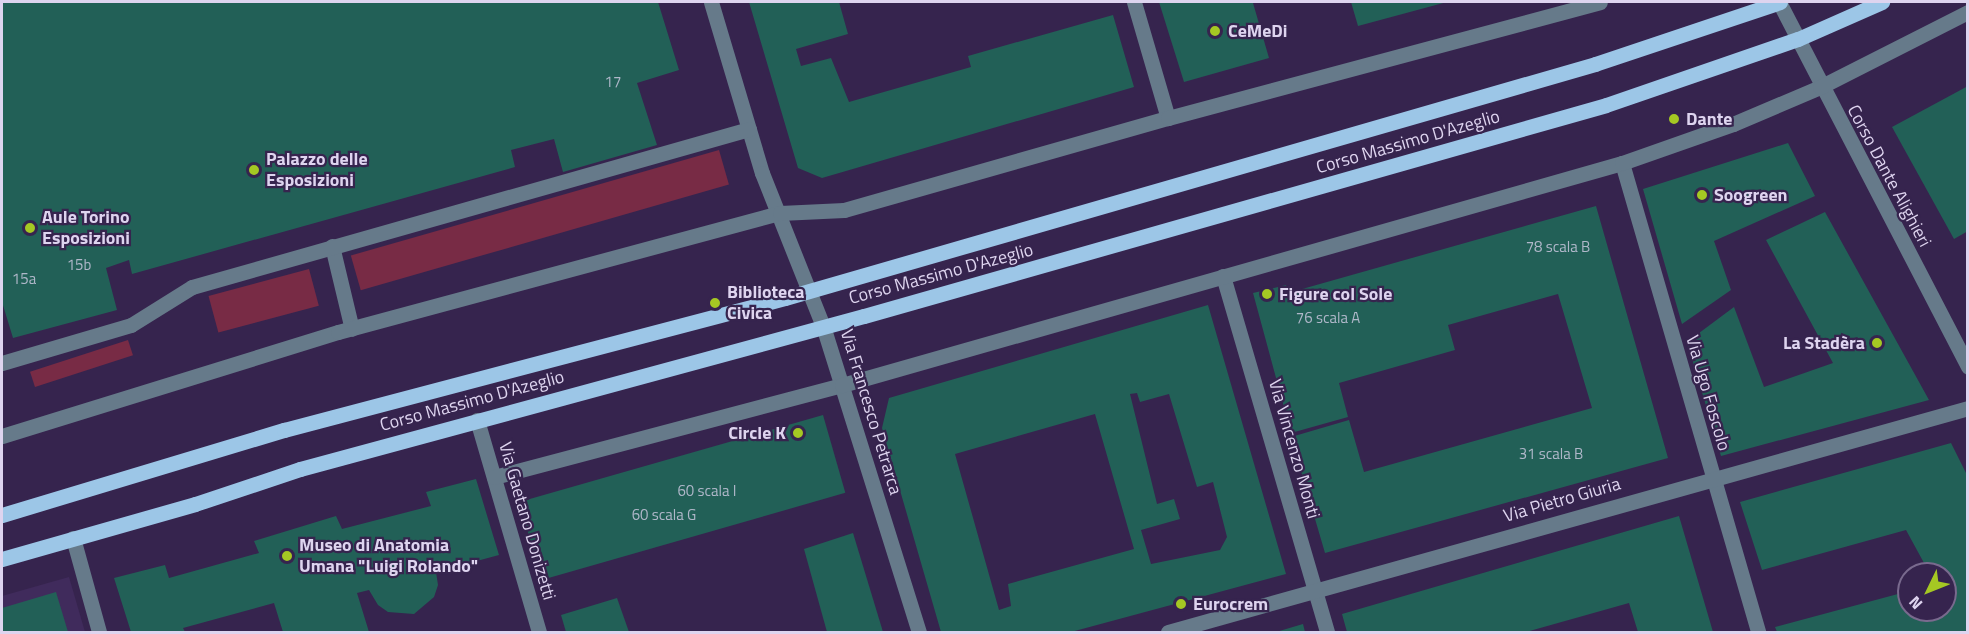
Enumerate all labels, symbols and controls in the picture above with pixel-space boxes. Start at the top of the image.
place label: CeMeDi [1228,20,1287,42]
marker: CeMeDi [1206,22,1224,40]
house number: 17 [605,73,621,91]
street label: Corso Dante Alighieri [1842,101,1936,251]
street label: Corso Massimo D'Azeglio [1314,105,1502,179]
place label: Dante [1686,108,1732,130]
marker: Dante [1667,112,1681,126]
place label: Palazzo delle Esposizioni [266,149,368,192]
marker: Palazzo delle Esposizioni [247,163,261,177]
place label: Soogreen [1714,184,1788,206]
marker: Soogreen [1695,188,1709,202]
place label: Aule Torino Esposizioni [42,207,130,250]
marker: Aule Torino Esposizioni [23,221,37,235]
house number: 78 scala B [1526,238,1590,256]
street label: Corso Massimo D'Azeglio [846,239,1036,309]
house number: 15b [67,256,91,274]
house number: 15a [12,270,36,288]
place label: Biblioteca Civica [727,282,804,324]
place label: Figure col Sole [1279,283,1392,305]
marker: Figure col Sole [1260,287,1274,301]
marker: Biblioteca Civica [708,296,722,310]
house number: 76 scala A [1296,309,1360,327]
street label: Via Francesco Petrarca [836,327,906,497]
place label: La Stadèra [1783,332,1865,354]
street label: Via Ugo Foscolo [1681,333,1735,453]
marker: La Stadèra [1870,336,1884,350]
street label: Corso Massimo D'Azeglio [377,366,567,436]
street label: Via Vincenzo Monti [1264,377,1324,521]
place label: Circle K [728,422,786,444]
marker: Circle K [791,426,805,440]
street label: Via Gaetano Donizetti [494,439,560,603]
house number: 31 scala B [1519,445,1583,463]
street label: Via Pietro Giuria [1501,473,1623,527]
house number: 60 scala I [677,482,737,500]
house number: 60 scala G [632,506,696,524]
place label: Museo di Anatomia Umana "Luigi Rolando" [299,535,478,578]
marker: Museo di Anatomia Umana "Luigi Rolando" [280,549,294,563]
north arrow [1897,562,1957,622]
text: N [1903,591,1928,615]
place label: Eurocrem [1193,593,1268,615]
marker: Eurocrem [1174,597,1188,611]

